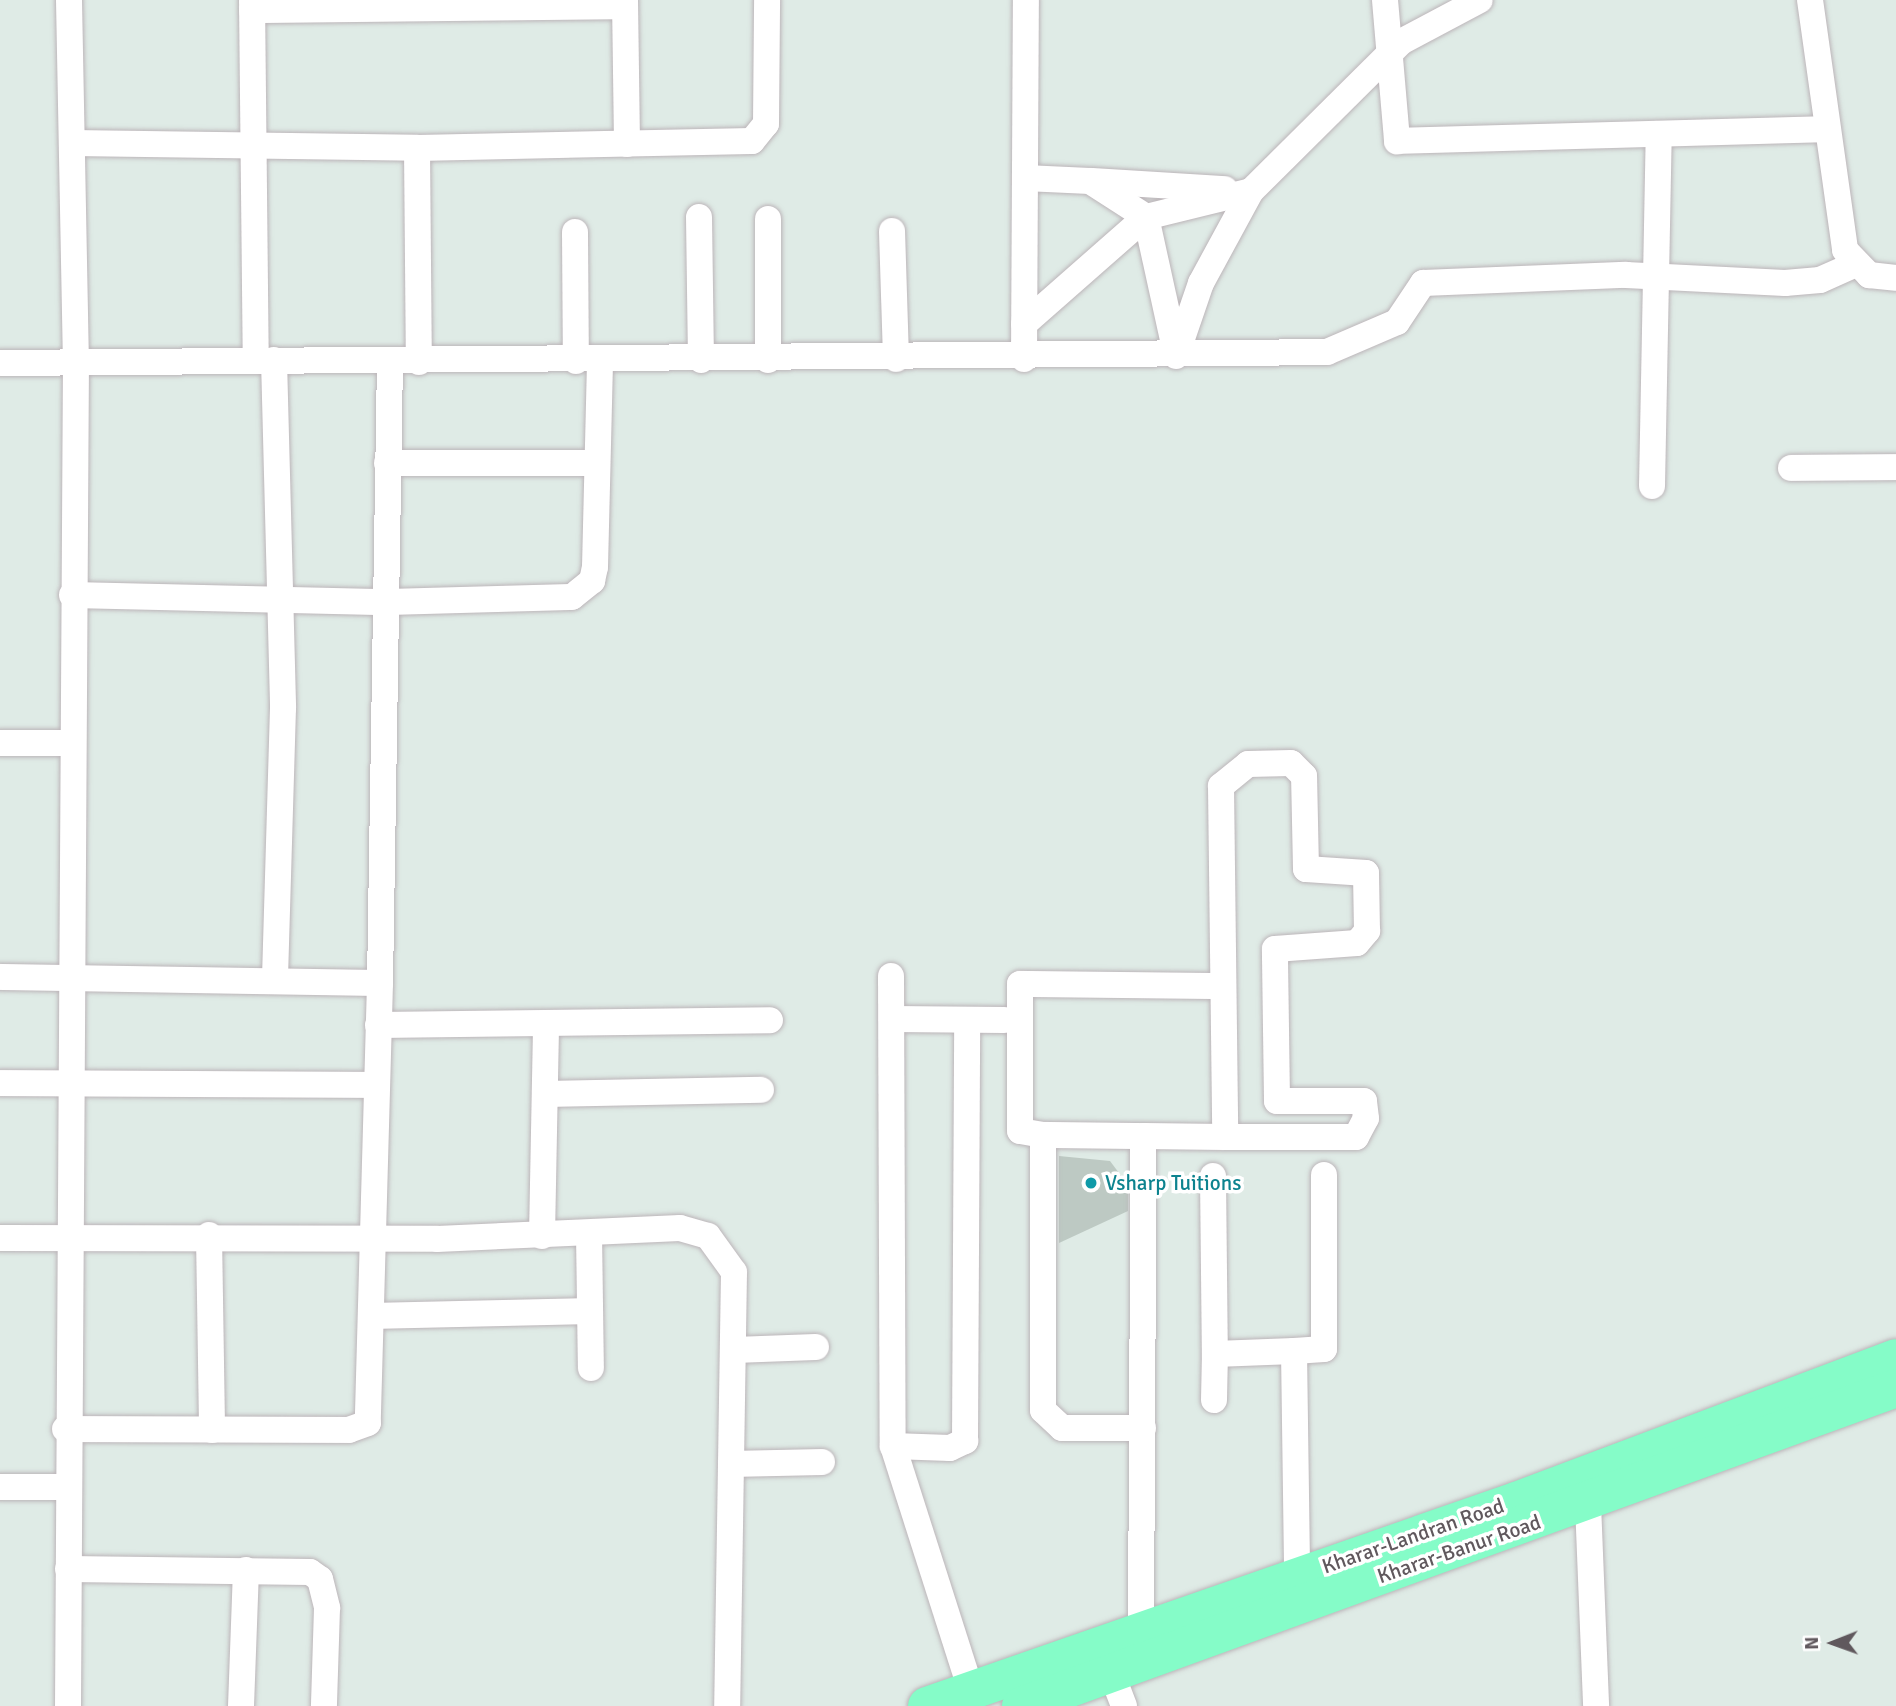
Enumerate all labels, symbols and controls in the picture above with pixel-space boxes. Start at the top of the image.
place label: Vsharp Tuitions [1105,1170,1241,1196]
marker: Vsharp Tuitions [1083,1175,1099,1191]
street label: Kharar-Landran Road [1319,1493,1507,1579]
street label: Kharar-Banur Road [1374,1509,1544,1589]
north arrow [1798,1608,1868,1678]
text: N [1800,1637,1824,1650]

